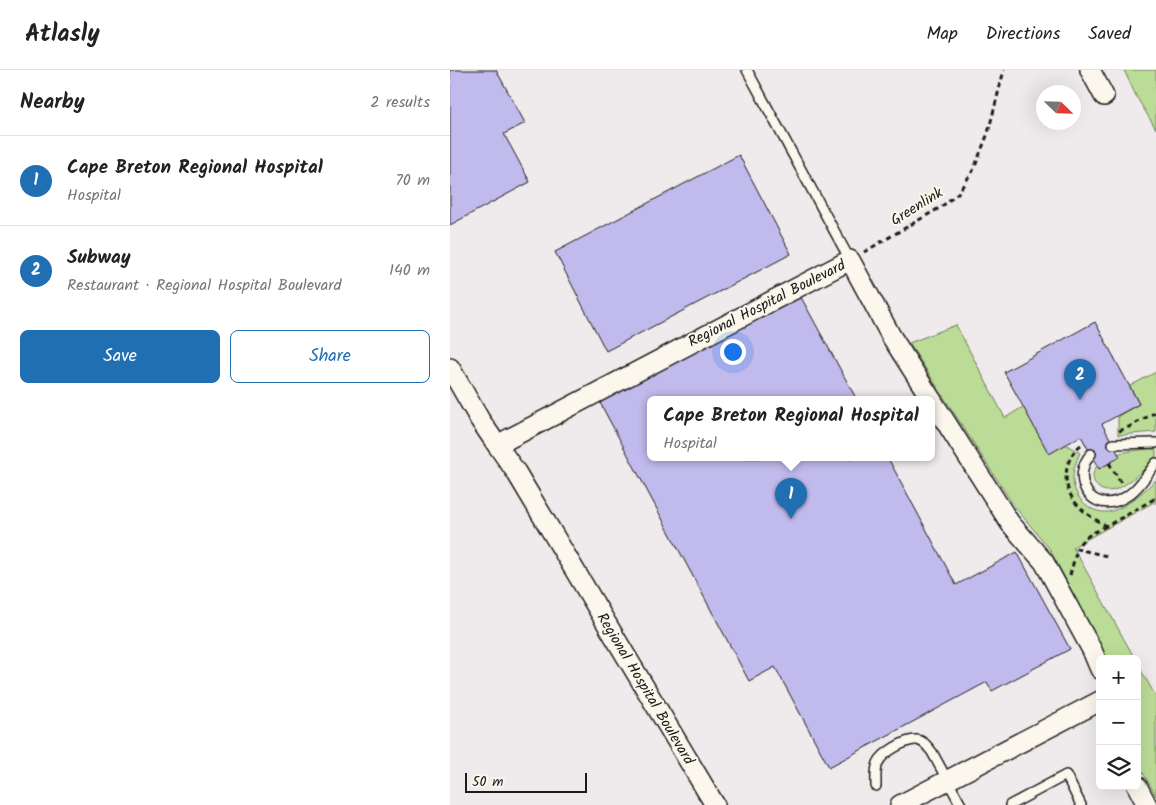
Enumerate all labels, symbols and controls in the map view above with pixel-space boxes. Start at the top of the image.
text: Atlasly [25,15,100,54]
text: Map [926,20,958,49]
text: Directions [986,20,1060,49]
text: Saved [1088,20,1131,49]
north arrow [1036,85,1081,130]
text: Nearby [20,86,85,119]
text: 2 results [370,90,430,115]
text: Cape Breton Regional Hospital [67,153,323,183]
text: 1 [34,168,38,193]
text: 70 m [395,168,430,193]
street label: Greenlink [886,181,949,233]
text: Hospital [67,183,121,208]
text: Subway [67,243,131,273]
street label: Regional Hospital Boulevard [684,254,850,354]
text: 2 [31,258,41,283]
text: 140 m [389,258,430,283]
text: Restaurant · Regional Hospital Boulevard [67,273,342,298]
button: Save [20,330,220,383]
button: Share [230,330,430,383]
your location [720,339,746,365]
pin: 2 [1064,359,1096,400]
popup [647,396,935,461]
text: Cape Breton Regional Hospital [663,401,919,431]
text: Hospital [663,431,717,456]
pin: 1 [775,478,807,519]
street label: Regional Hospital Boulevard [590,608,700,770]
map controls [1096,655,1141,790]
button: + [1096,655,1141,700]
button: − [1096,700,1141,745]
button: layers [1096,745,1141,790]
scale bar [465,770,588,793]
text: 50 m [472,771,503,793]

